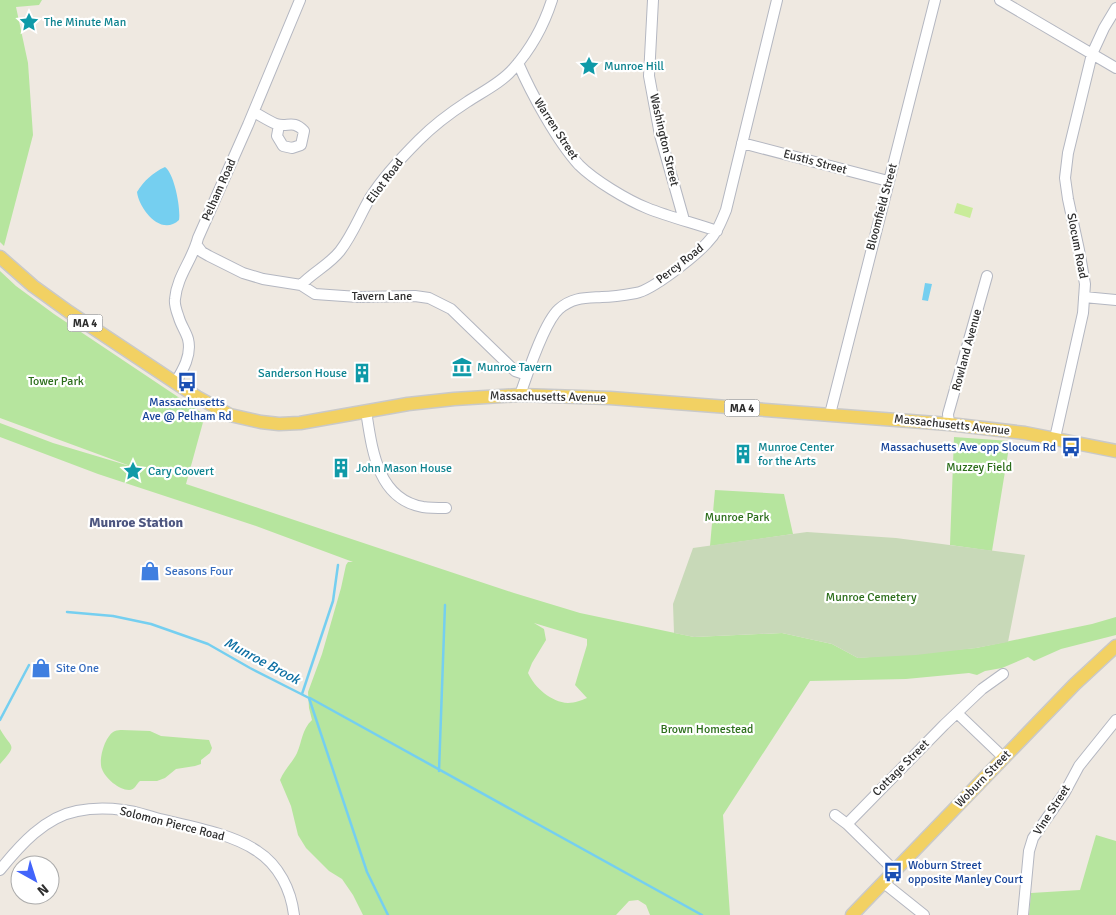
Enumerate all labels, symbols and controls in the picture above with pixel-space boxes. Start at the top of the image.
place icon: The Minute Man [18,11,40,33]
place label: The Minute Man [44,15,126,30]
place icon: Munroe Hill [578,55,600,77]
place label: Munroe Hill [604,59,665,74]
street label: Washington Street [646,92,682,188]
street label: Warren Street [530,95,582,163]
street label: Eustis Street [782,146,848,178]
street label: Eliot Road [363,156,407,206]
street label: Pelham Road [199,157,239,223]
street label: Bloomfield Street [863,162,901,252]
street label: Slocum Road [1063,212,1091,280]
street label: Percy Road [653,241,707,287]
street label: Tavern Lane [352,289,412,304]
street label: Rowland Avenue [949,307,985,393]
road number: MA 4 [68,314,102,332]
museum icon: Munroe Tavern [451,356,473,378]
place label: Munroe Tavern [477,360,552,375]
building icon: Sanderson House [351,362,373,384]
place label: Sanderson House [258,366,347,381]
bus stop icon: Massachusetts Ave @ Pelham Rd [176,371,198,393]
park label: Tower Park [28,374,84,389]
street label: Massachusetts Avenue [490,388,606,406]
place label: Massachusetts Ave @ Pelham Rd [142,395,232,424]
road number: MA 4 [724,399,760,416]
street label: Massachusetts Avenue [893,411,1011,439]
bus stop icon: Massachusetts Ave opp Slocum Rd [1060,436,1082,458]
place label: Munroe Center for the Arts [758,440,835,469]
place label: Massachusetts Ave opp Slocum Rd [881,440,1056,455]
building icon: Munroe Center for the Arts [732,443,754,465]
building icon: John Mason House [330,457,352,479]
place icon: Cary Coovert [122,460,144,482]
park label: Muzzey Field [946,460,1012,475]
place label: John Mason House [356,461,452,476]
place label: Cary Coovert [148,464,214,479]
park label: Munroe Park [705,510,769,525]
district label: Munroe Station [89,514,183,531]
shop icon: Seasons Four [139,560,161,582]
place label: Seasons Four [165,564,233,579]
park label: Munroe Cemetery [825,590,917,605]
water label: Munroe Brook [221,634,305,689]
shop icon: Site One [30,657,52,679]
place label: Site One [56,661,99,676]
park label: Brown Homestead [661,722,753,737]
street label: Cottage Street [870,737,932,799]
street label: Woburn Street [952,747,1014,811]
street label: Vine Street [1030,782,1074,838]
street label: Solomon Pierce Road [118,804,226,844]
north arrow [10,855,60,905]
place label: Woburn Street opposite Manley Court [908,858,1023,887]
bus stop icon: Woburn Street opposite Manley Court [882,861,904,883]
text: N [34,880,52,899]

